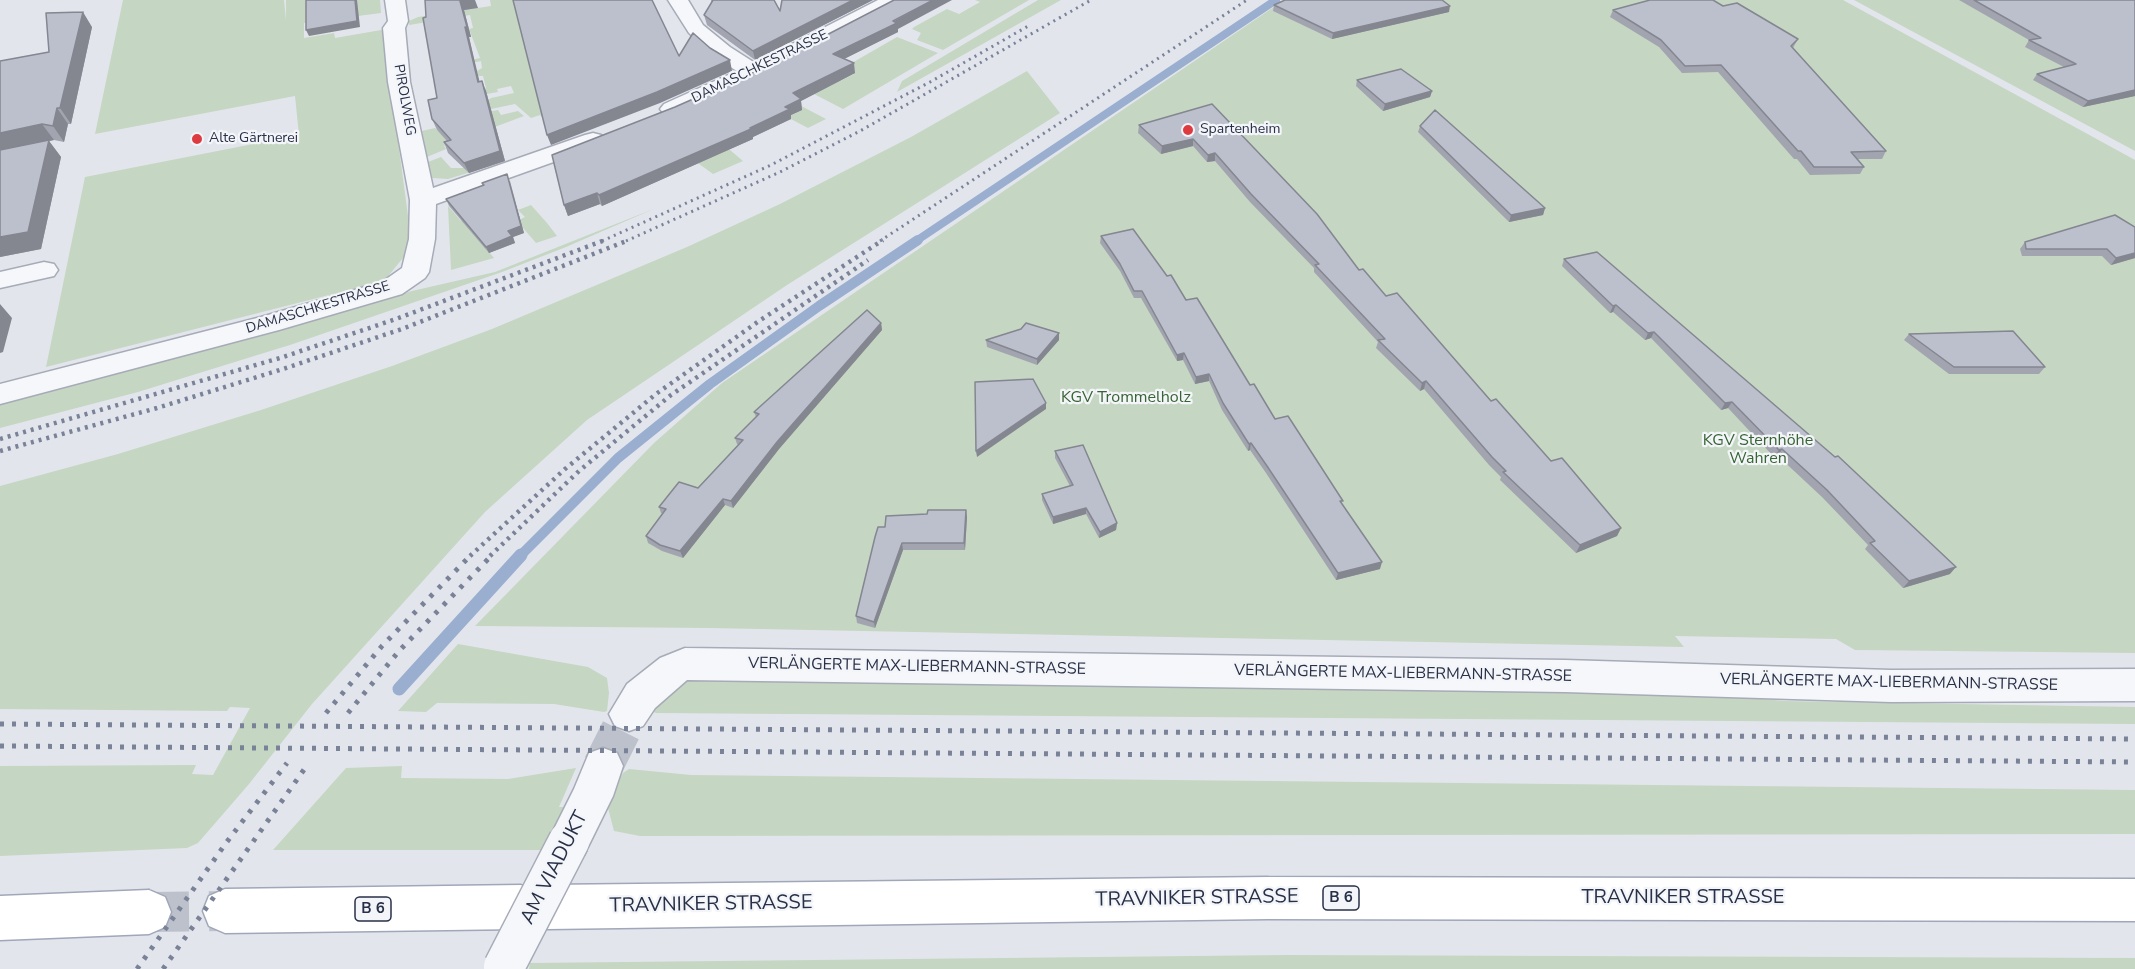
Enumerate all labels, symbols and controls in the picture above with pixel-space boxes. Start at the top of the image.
street label: DAMASCHKESTRASSE [689,27,831,107]
street label: PIROLWEG [389,63,419,137]
place label: Spartenheim [1200,122,1280,138]
marker: Spartenheim [1181,123,1195,137]
place label: Alte Gärtnerei [209,131,298,147]
marker: Alte Gärtnerei [190,132,204,146]
street label: DAMASCHKESTRASSE [244,278,392,338]
park label: KGV Trommelholz [1061,388,1191,408]
park label: KGV Sternhöhe Wahren [1703,431,1813,469]
street label: VERLÄNGERTE MAX-LIEBERMANN-STRASSE [748,654,1086,680]
street label: VERLÄNGERTE MAX-LIEBERMANN-STRASSE [1234,661,1572,687]
street label: VERLÄNGERTE MAX-LIEBERMANN-STRASSE [1720,670,2058,696]
street label: AM VIADUKT [516,807,594,929]
street label: TRAVNIKER STRASSE [1095,885,1299,913]
road number: B 6 [1323,886,1359,910]
street label: TRAVNIKER STRASSE [1582,886,1784,910]
street label: TRAVNIKER STRASSE [609,891,813,919]
road number: B 6 [355,897,391,921]

